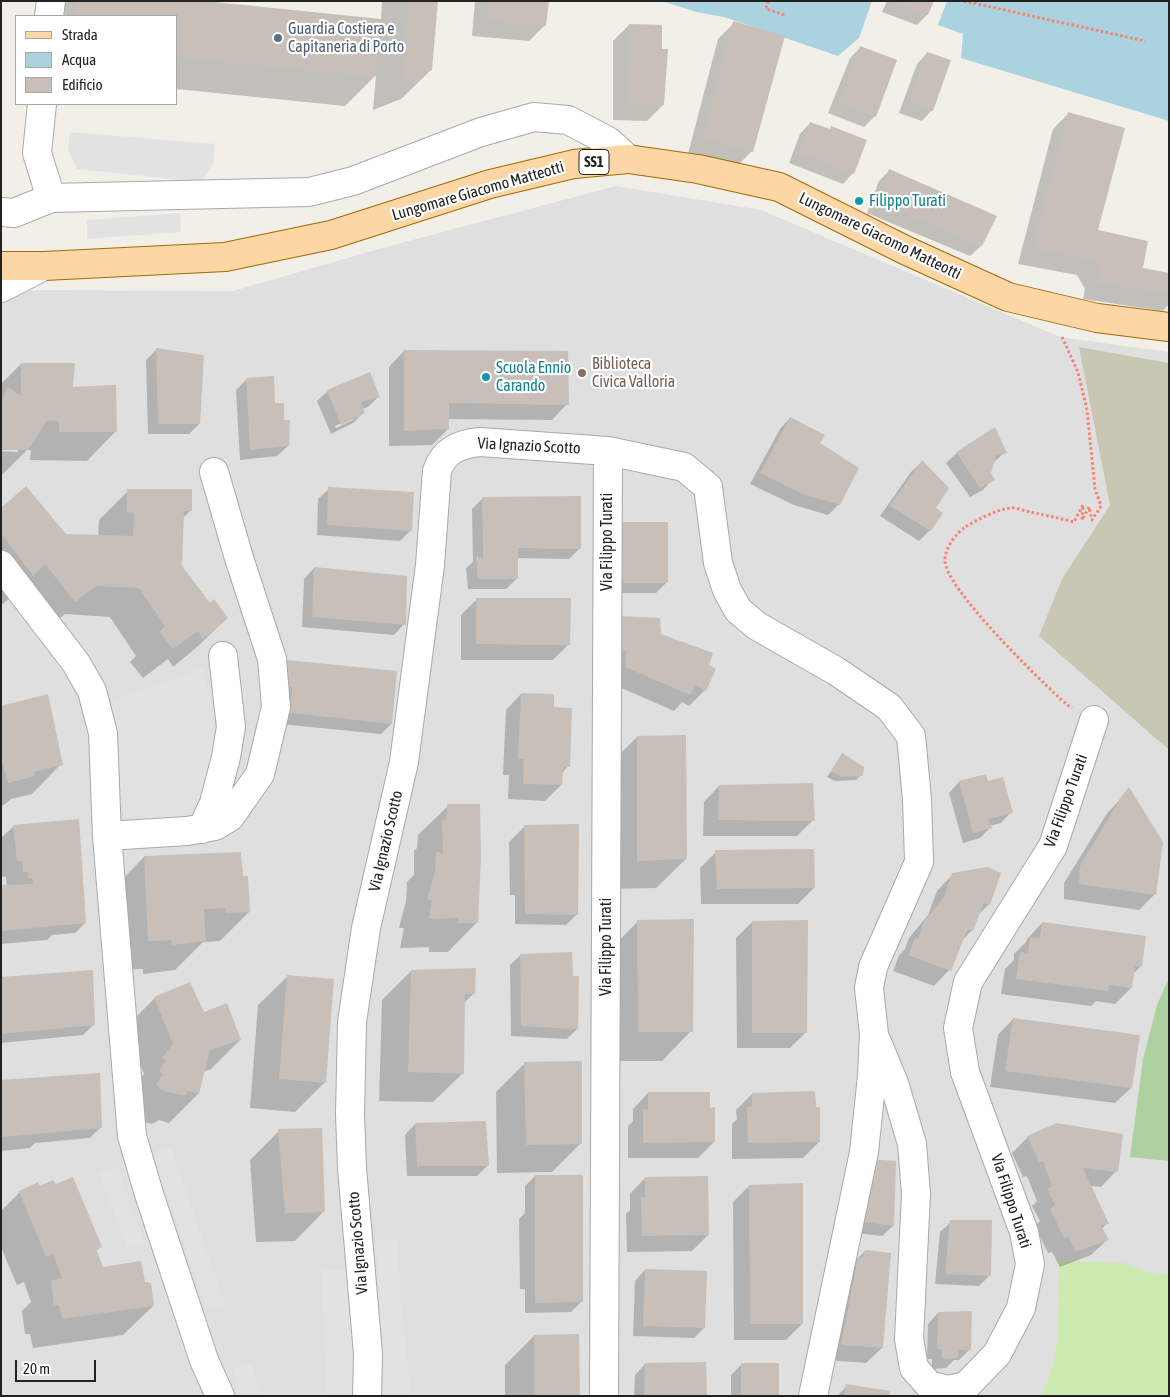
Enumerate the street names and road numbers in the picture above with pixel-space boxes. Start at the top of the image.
road number: SS1 [579,150,609,174]
street label: Lungomare Giacomo Matteotti [390,157,566,225]
street label: Lungomare Giacomo Matteotti [796,188,964,284]
street label: Via Ignazio Scotto [477,434,581,458]
street label: Via Filippo Turati [597,493,617,591]
street label: Via Filippo Turati [1040,752,1092,850]
street label: Via Ignazio Scotto [365,789,407,893]
street label: Via Filippo Turati [596,898,616,996]
street label: Via Filippo Turati [987,1151,1035,1251]
street label: Via Ignazio Scotto [344,1191,372,1295]

